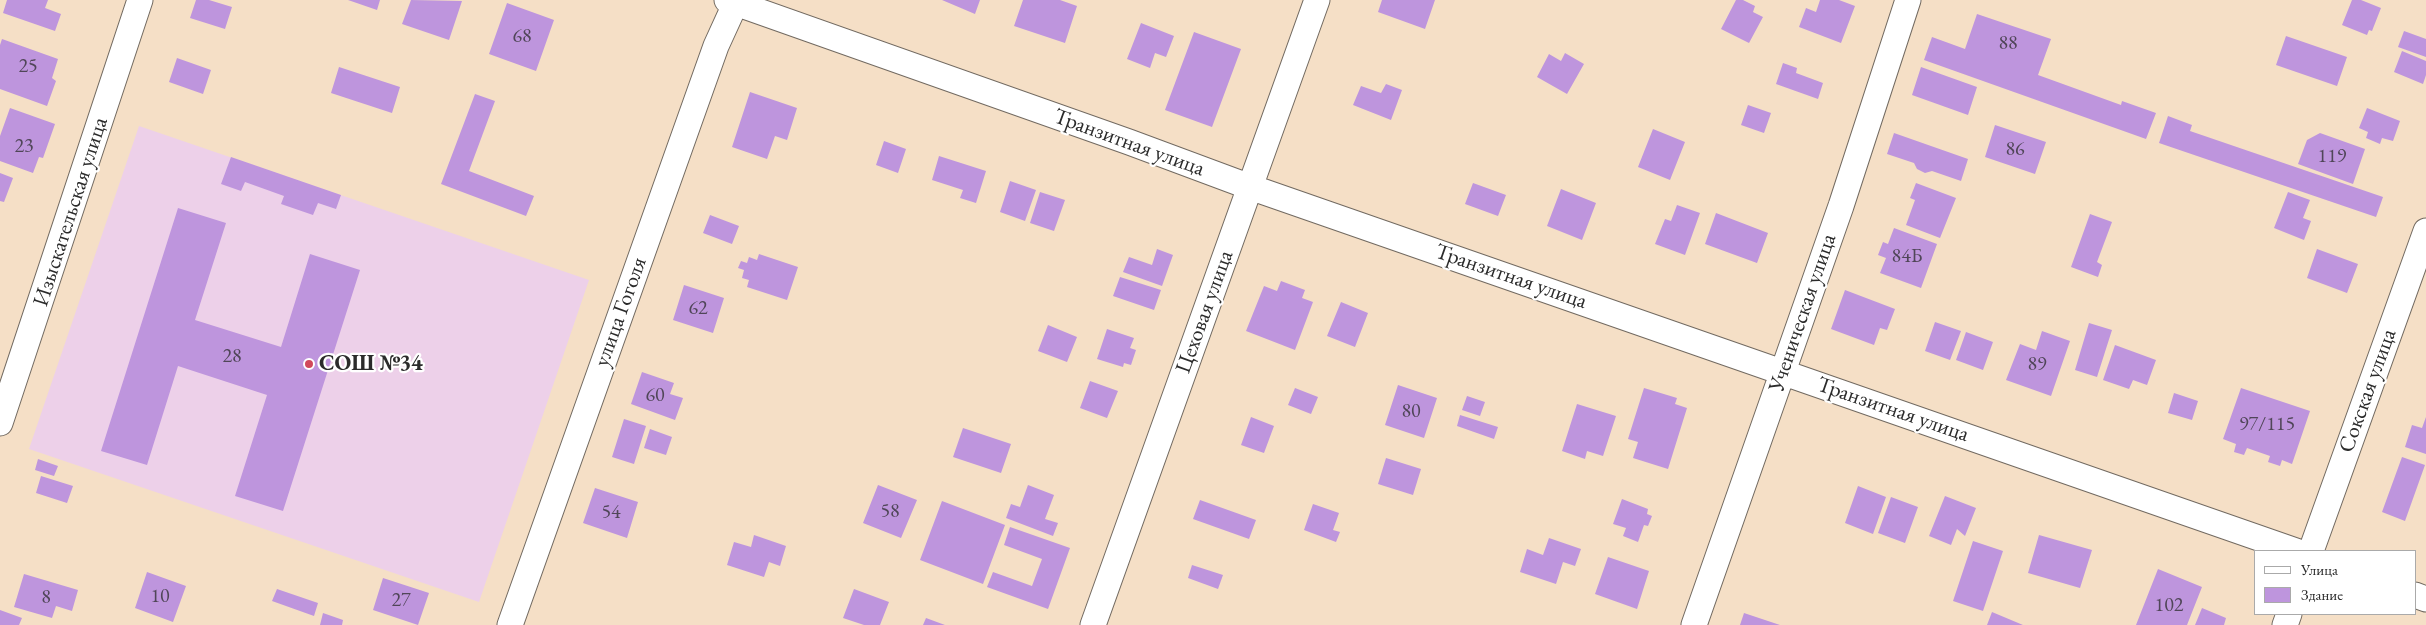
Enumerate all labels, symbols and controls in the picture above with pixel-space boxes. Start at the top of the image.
house number: 68 [512,25,532,49]
house number: 88 [1998,32,2018,56]
house number: 25 [18,55,38,79]
street label: Транзитная улица [1050,103,1208,183]
street label: Изыскательская улица [28,114,114,310]
house number: 23 [14,135,34,159]
house number: 86 [2005,138,2025,162]
house number: 119 [2318,145,2346,169]
street label: Ученическая улица [1764,231,1842,395]
street label: Транзитная улица [1432,239,1590,315]
house number: 84Б [1892,245,1922,269]
street label: Цеховая улица [1171,247,1239,377]
street label: улица Гоголя [589,254,653,370]
house number: 62 [688,297,708,321]
street label: Сокская улица [2333,326,2403,456]
house number: 28 [222,345,242,369]
place label: СОШ №34 [319,351,423,377]
house number: 89 [2027,353,2047,377]
marker: СОШ №34 [303,358,315,370]
street label: Транзитная улица [1814,372,1972,448]
house number: 60 [645,384,665,408]
house number: 80 [1401,400,1421,424]
house number: 97/115 [2239,413,2295,437]
house number: 58 [880,500,900,524]
house number: 54 [601,501,621,525]
legend [2254,550,2416,615]
text: Улица [2301,560,2338,579]
house number: 10 [150,585,170,609]
text: Здание [2301,585,2343,604]
house number: 8 [41,586,51,610]
house number: 27 [391,589,411,613]
house number: 102 [2155,594,2183,618]

